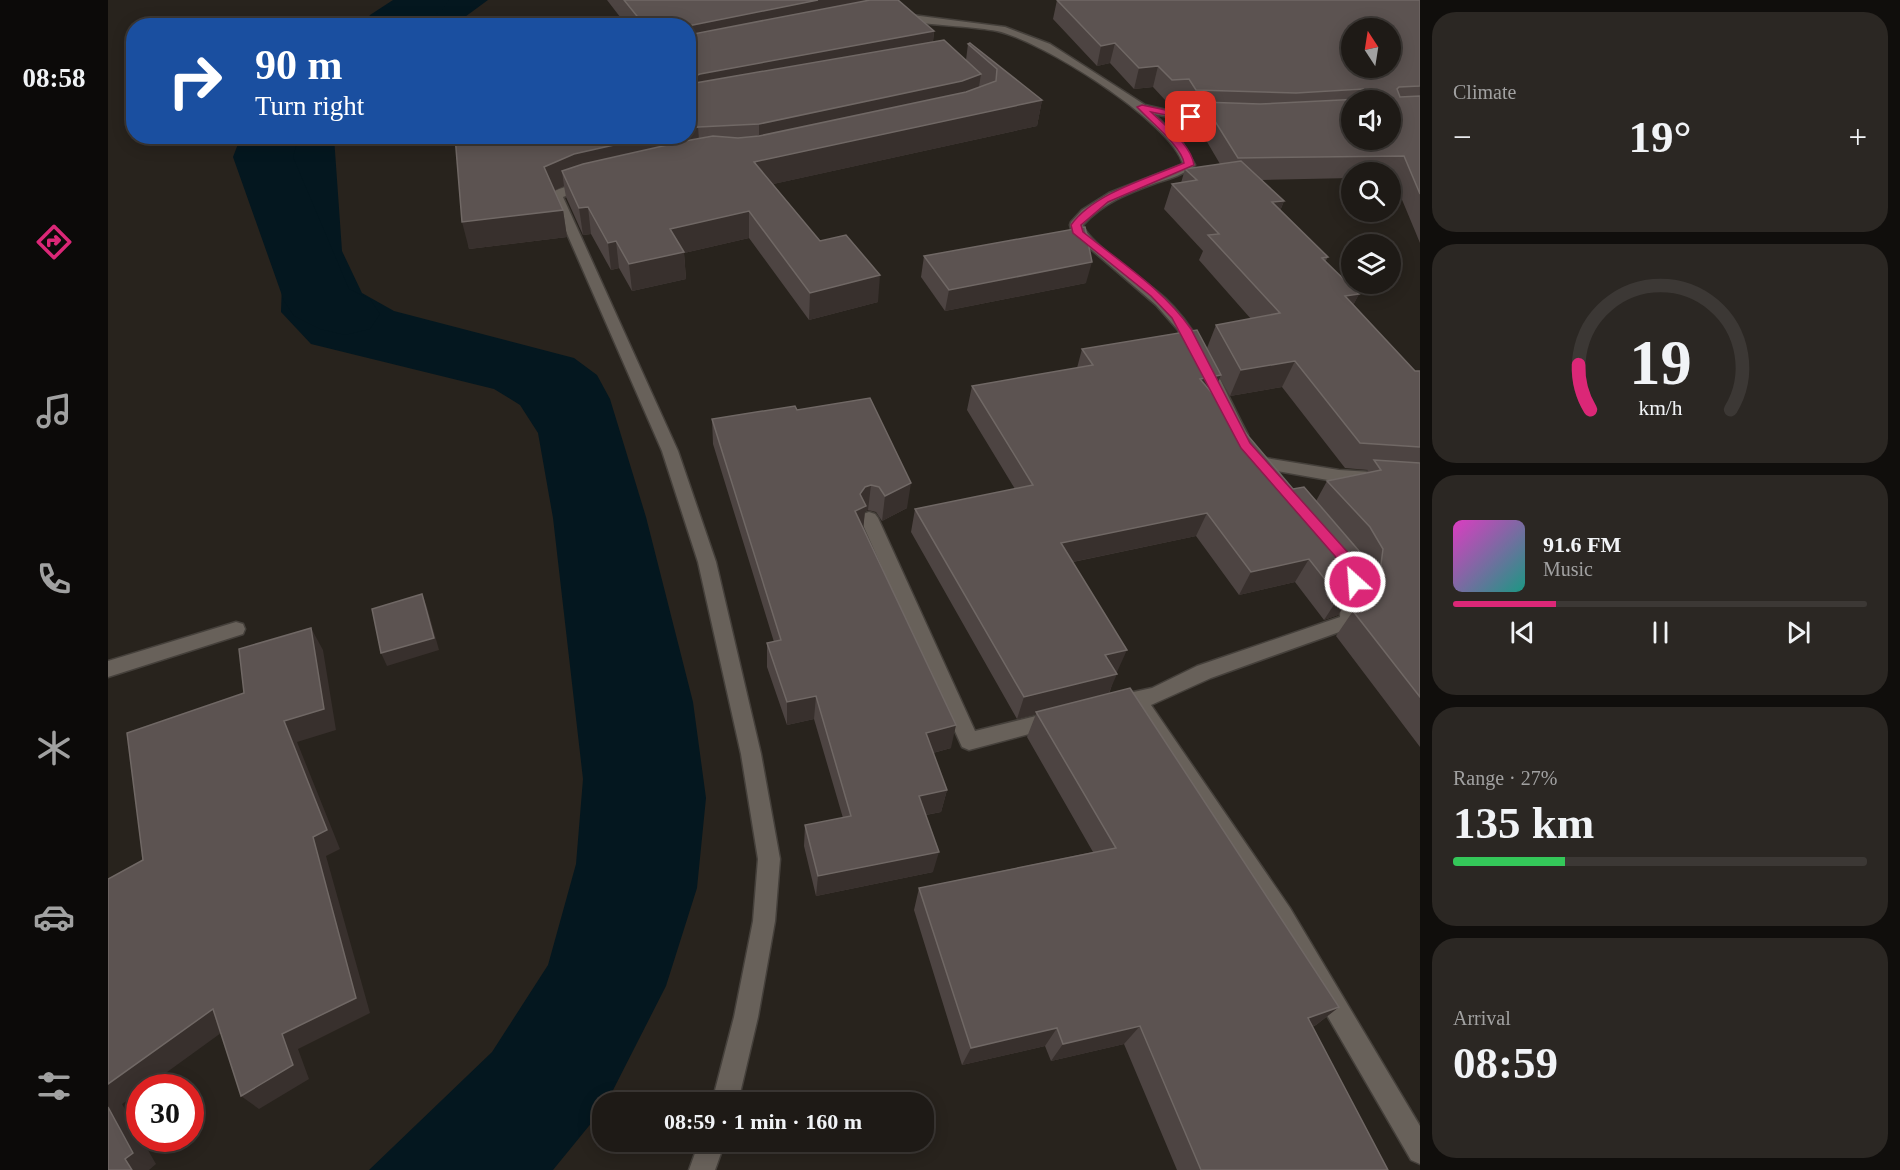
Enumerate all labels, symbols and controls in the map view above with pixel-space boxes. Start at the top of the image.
north arrow [1341,18,1401,78]
map controls [1341,18,1401,294]
icon: right [156,42,234,120]
text: 90 m [255,42,343,88]
text: 08:58 [23,63,86,93]
text: Climate [1453,81,1516,103]
button: sound [1341,90,1401,150]
text: Turn right [255,91,364,121]
pin [1165,91,1216,142]
icon: arrive [1174,100,1207,133]
text: 19° [1629,112,1692,162]
text: − [1453,119,1472,155]
text: + [1848,119,1867,155]
button: search [1341,162,1401,222]
icon: directions [33,221,75,263]
button: layers [1341,234,1401,294]
text: 19 [1629,329,1691,398]
icon: music [33,390,75,432]
text: km/h [1638,397,1682,421]
text: 91.6 FM [1543,532,1621,557]
position arrow [1323,550,1387,614]
icon: phone [33,558,75,600]
text: Music [1543,558,1593,580]
icon: previous [1506,616,1539,649]
icon: pause [1644,616,1677,649]
icon: next [1782,616,1815,649]
icon: climate [33,727,75,769]
text: Range · 27% [1453,767,1557,789]
text: 135 km [1453,798,1594,848]
icon: car [33,896,75,938]
text: Arrival [1453,1007,1511,1029]
text: 08:59 [1453,1038,1558,1088]
icon: filters [33,1065,75,1107]
speed limit sign: 30 [126,1074,204,1152]
text: 08:59 · 1 min · 160 m [664,1109,862,1134]

